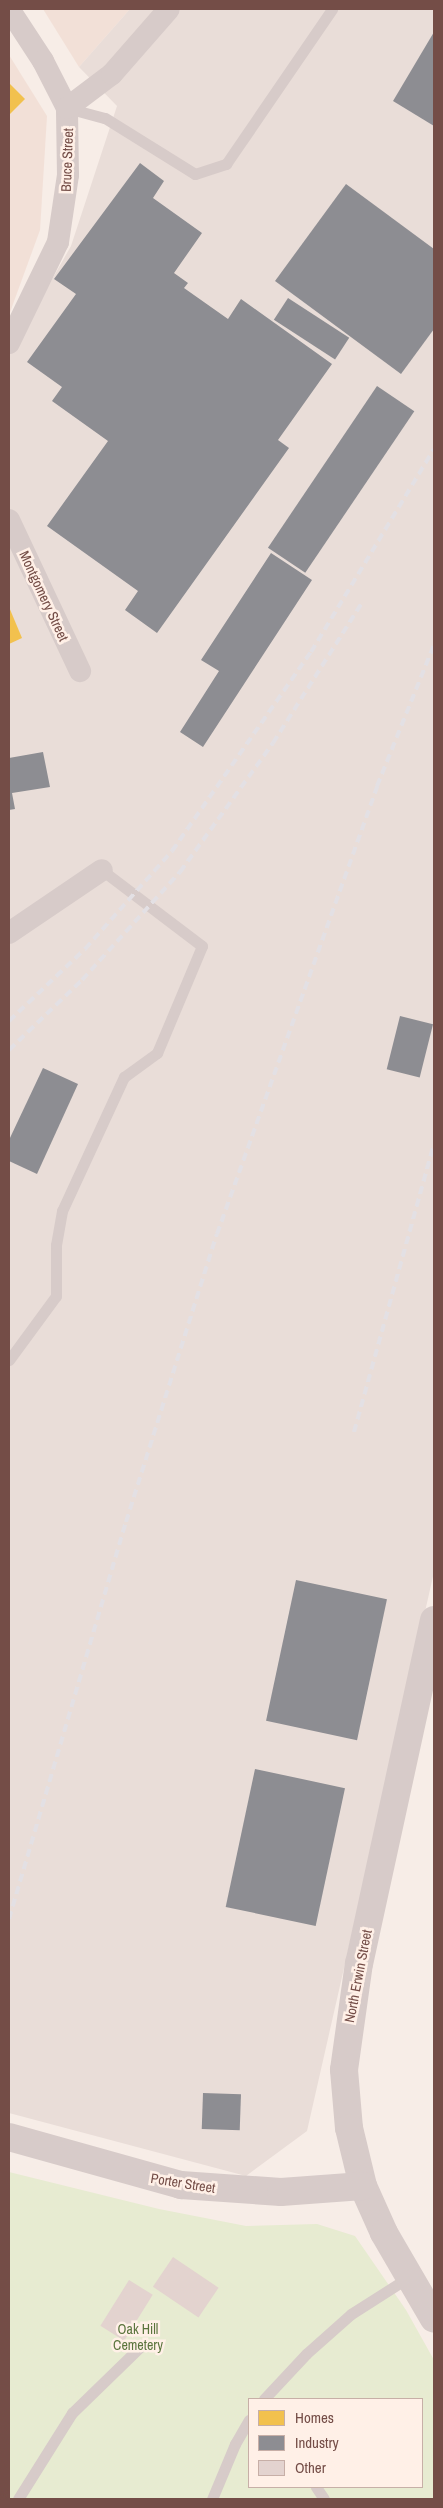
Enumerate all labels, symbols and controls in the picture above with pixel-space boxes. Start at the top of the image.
street label: Bruce Street [57,128,77,192]
street label: Montgomery Street [16,548,72,644]
street label: North Erwin Street [341,1928,375,2024]
street label: Porter Street [150,2170,216,2196]
park label: Oak Hill Cemetery [113,2321,163,2354]
legend [248,2398,423,2488]
text: Homes [295,2407,334,2428]
text: Industry [295,2432,339,2453]
text: Other [295,2457,326,2478]

